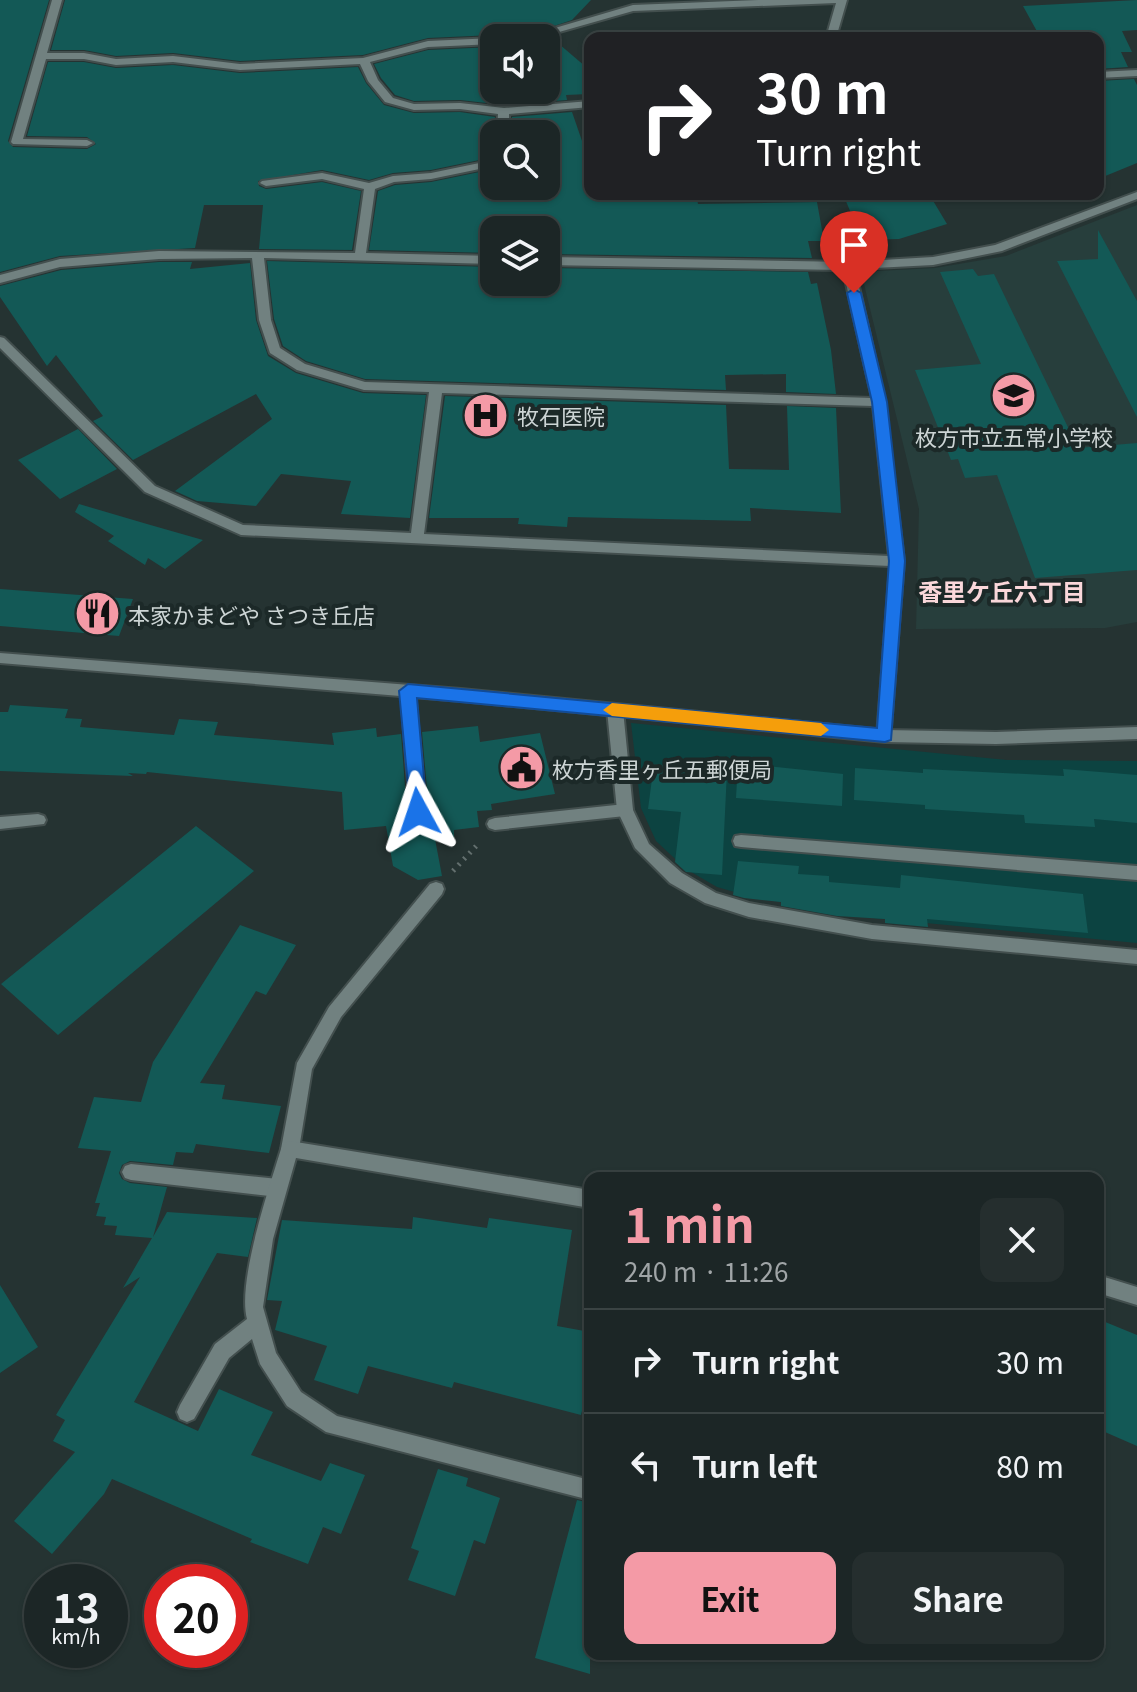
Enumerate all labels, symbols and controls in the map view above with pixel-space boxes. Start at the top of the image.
map controls [480,24,560,296]
button: sound [480,24,560,104]
text: 30 m [756,49,889,130]
icon: right [624,64,728,168]
button: search [480,120,560,200]
text: Turn right [756,124,921,176]
pin [820,211,888,293]
button: layers [480,216,560,296]
icon: arrive [832,223,876,267]
school or university icon: 枚方市立五常小学校 [990,371,1038,419]
hospital icon: 牧石医院 [462,391,510,439]
place label: 牧石医院 [517,399,605,431]
place label: 枚方市立五常小学校 [915,420,1113,452]
district label: 香里ケ丘六丁目 [918,573,1086,608]
restaurant icon: 本家かまどや さつき丘店 [73,590,121,638]
place label: 本家かまどや さつき丘店 [128,598,375,630]
public building icon: 枚方香里ヶ丘五郵便局 [497,744,545,792]
place label: 枚方香里ヶ丘五郵便局 [552,752,772,784]
position arrow [376,770,460,854]
text: 1 min [624,1187,755,1257]
button: close [980,1198,1064,1282]
text: 240 m · 11:26 [624,1252,788,1289]
icon: right [624,1339,668,1383]
text: Turn right [692,1339,839,1383]
text: 30 m [996,1339,1064,1383]
icon: left [624,1443,668,1487]
text: Turn left [692,1443,818,1487]
text: 80 m [996,1443,1064,1487]
button: Exit [624,1552,836,1644]
button: Share [852,1552,1064,1644]
speed limit sign: 20 [144,1564,248,1668]
text: 13 [52,1577,100,1635]
text: km/h [51,1621,101,1650]

